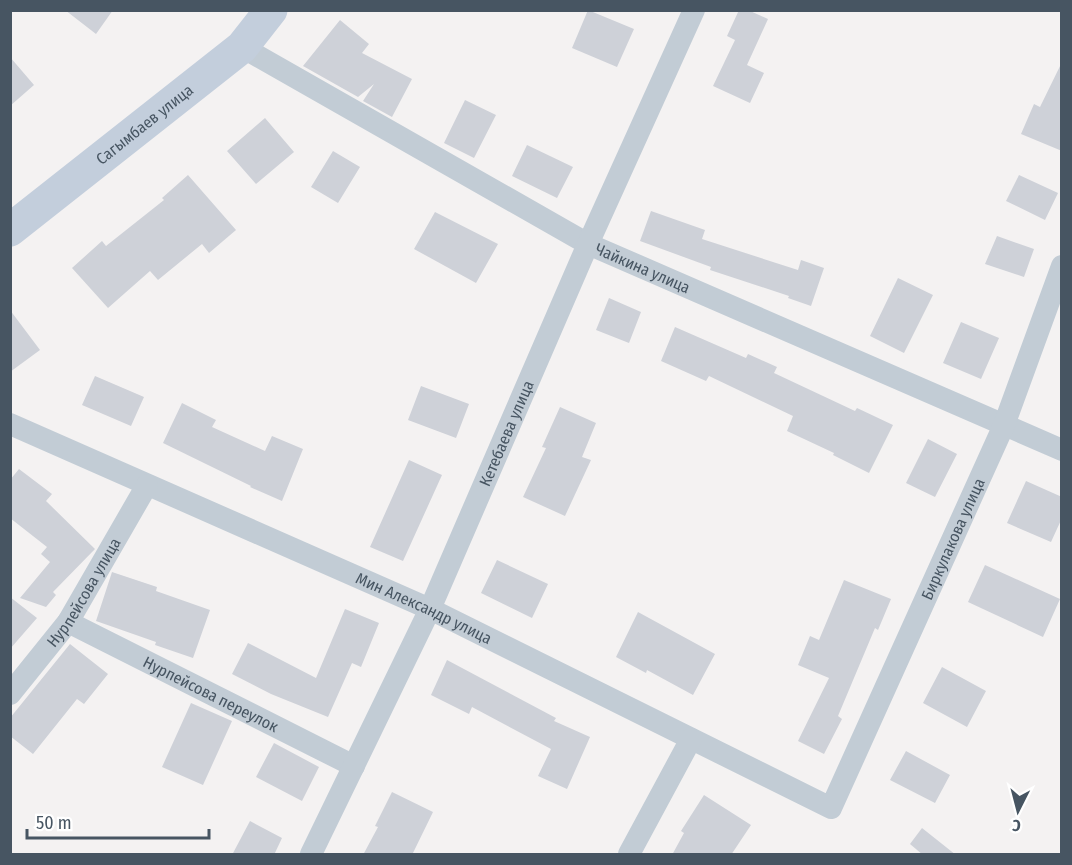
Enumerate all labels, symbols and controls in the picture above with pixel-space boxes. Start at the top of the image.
street label: Сагымбаев улица [92,80,197,168]
street label: Чайкина улица [593,239,693,297]
street label: Кетебаева улица [475,377,537,489]
street label: Биркулакова улица [917,475,988,603]
street label: Нурпейсова улица [42,534,124,650]
street label: Мин Александр улица [353,568,495,648]
street label: Нурпейсова переулок [140,652,282,736]
north arrow [988,781,1048,841]
scale bar [27,802,208,840]
text: 50 m [36,812,72,834]
text: С [1011,815,1022,835]

